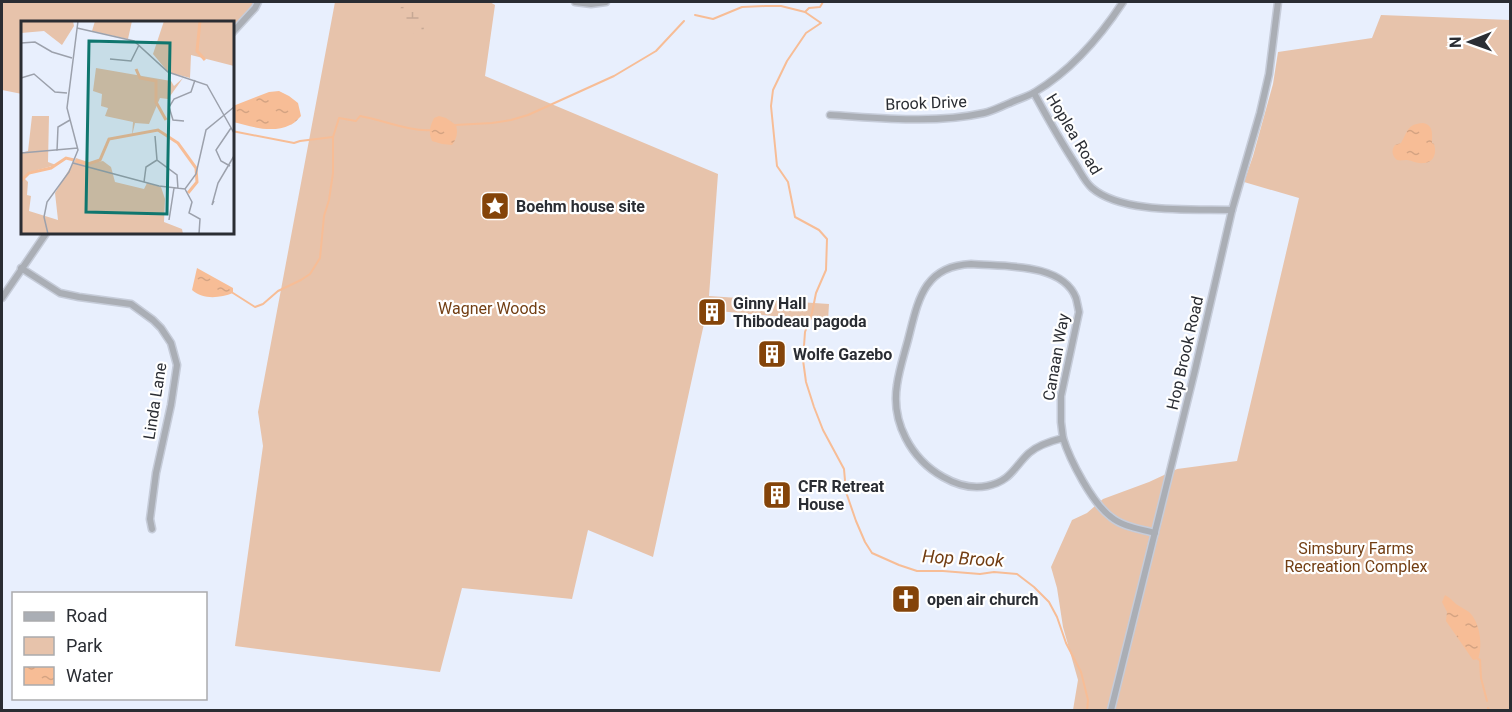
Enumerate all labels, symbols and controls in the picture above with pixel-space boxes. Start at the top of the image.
north arrow [1440,12,1500,72]
inset map [21,21,234,234]
text: N [1446,36,1465,48]
street label: Hoplea Road [1042,90,1106,178]
street label: Brook Drive [885,92,967,114]
place icon: Boehm house site [479,190,511,222]
place label: Boehm house site [516,197,645,216]
place label: Ginny Hall Thibodeau pagoda [733,294,867,331]
street label: Hop Brook Road [1163,294,1207,412]
building icon: Ginny Hall Thibodeau pagoda [696,296,728,328]
park label: Wagner Woods [438,299,546,318]
street label: Canaan Way [1039,311,1073,402]
building icon: Wolfe Gazebo [756,338,788,370]
place label: Wolfe Gazebo [793,345,892,364]
street label: Linda Lane [140,361,170,441]
place label: CFR Retreat House [798,477,885,514]
building icon: CFR Retreat House [761,479,793,511]
park label: Simsbury Farms Recreation Complex [1284,539,1428,576]
water label: Hop Brook [921,545,1006,571]
church icon: open air church [890,583,922,615]
place label: open air church [927,590,1039,609]
legend [12,592,207,700]
text: Road [66,605,107,626]
text: Park [66,635,103,656]
text: Water [66,665,113,686]

